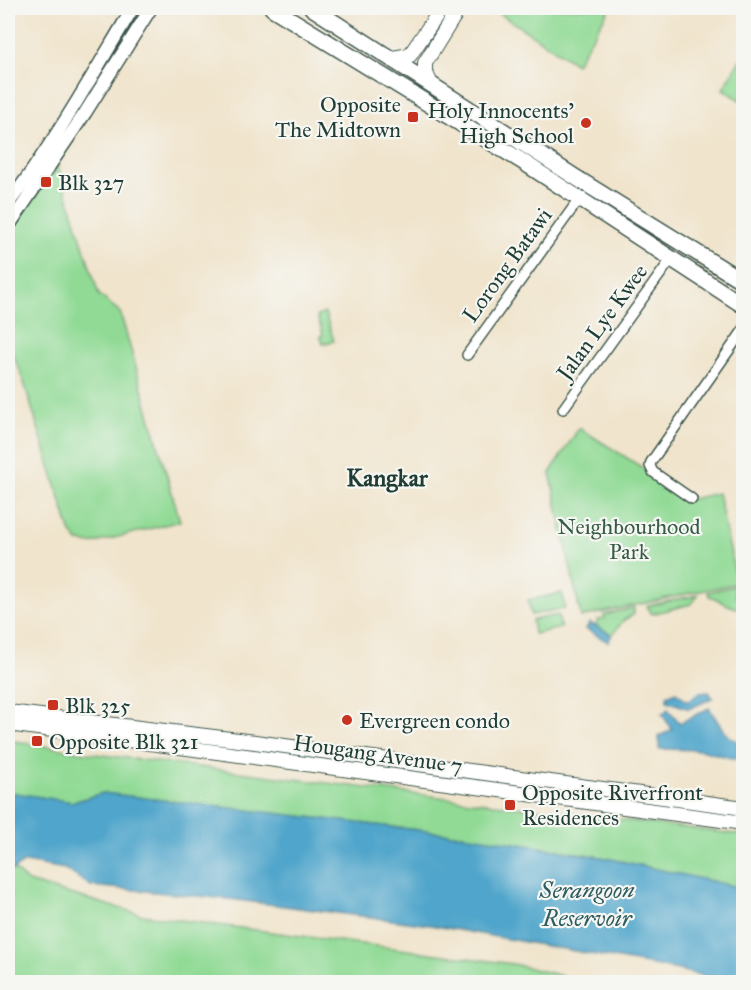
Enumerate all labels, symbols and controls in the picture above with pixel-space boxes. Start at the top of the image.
place label: Opposite The Midtown [275,91,401,143]
place label: Holy Innocents' High School [427,97,574,149]
marker: Opposite The Midtown [406,110,420,124]
marker: Holy Innocents' High School [579,116,593,130]
place label: Blk 327 [58,169,124,196]
marker: Blk 327 [39,175,53,189]
street label: Lorong Batawi [456,202,558,328]
street label: Jalan Lye Kwee [550,259,653,387]
district label: Kangkar [346,463,429,493]
park label: Neighbourhood Park [557,513,701,565]
place label: Blk 325 [65,692,130,719]
marker: Blk 325 [46,698,60,712]
place label: Evergreen condo [359,707,510,734]
marker: Evergreen condo [340,713,354,727]
place label: Opposite Blk 321 [49,728,199,755]
street label: Hougang Avenue 7 [292,729,464,779]
marker: Opposite Blk 321 [30,734,44,748]
place label: Opposite Riverfront Residences [522,779,703,831]
marker: Opposite Riverfront Residences [503,798,517,812]
water label: Serangoon Reservoir [538,875,635,933]

